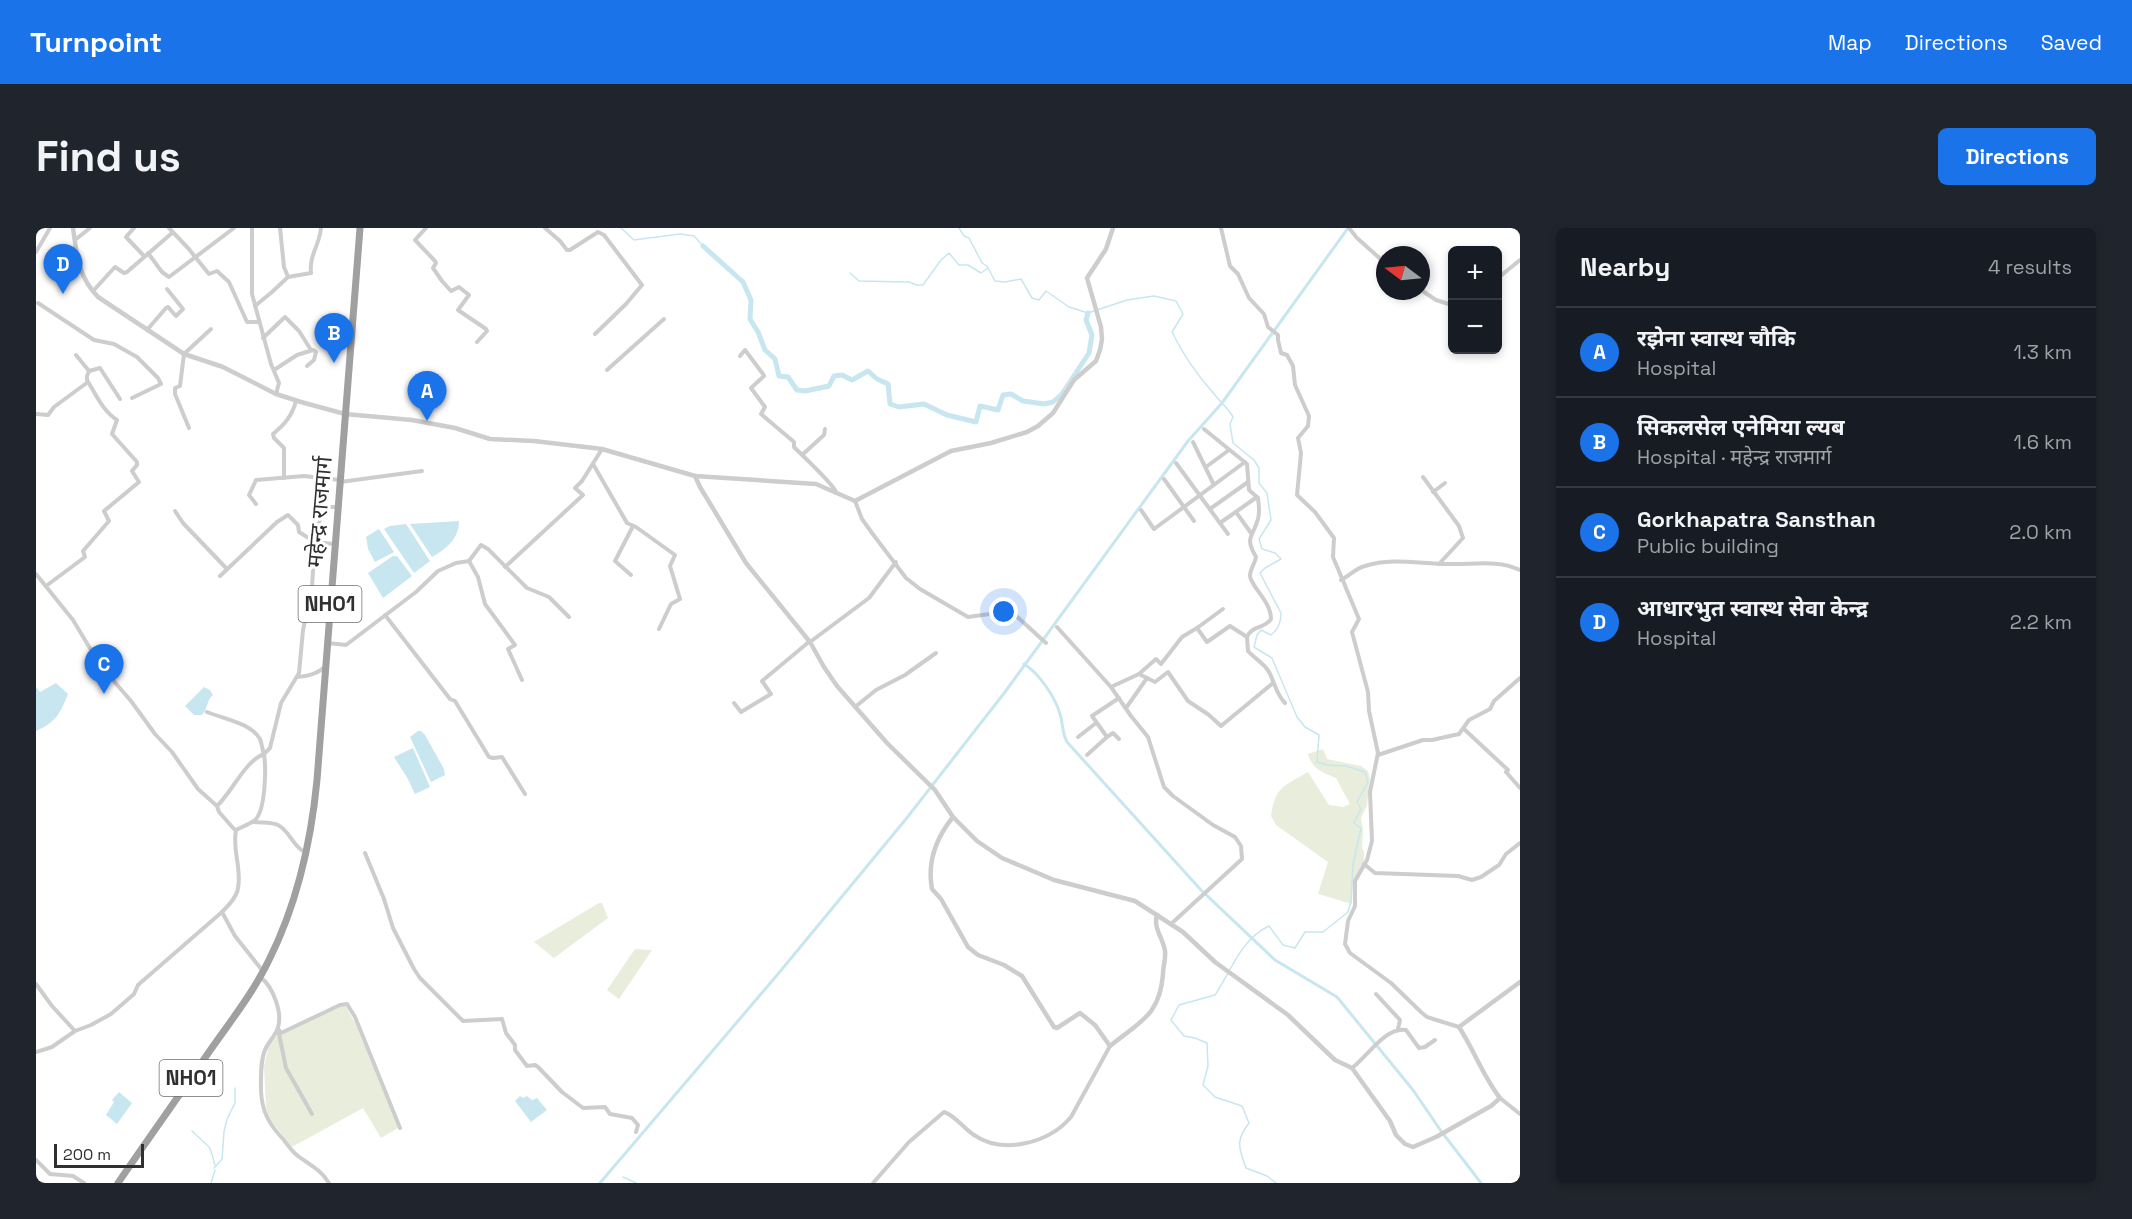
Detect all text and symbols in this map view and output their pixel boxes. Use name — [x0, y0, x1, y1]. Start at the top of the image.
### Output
text: Turnpoint — [30, 24, 162, 60]
text: Map — [1828, 29, 1872, 56]
text: Directions — [1905, 29, 2008, 56]
text: Saved — [2041, 29, 2102, 56]
button: Directions — [1938, 128, 2096, 185]
text: Find us — [36, 130, 181, 183]
pin: D — [44, 244, 82, 294]
north arrow — [1376, 246, 1430, 300]
map controls — [1448, 246, 1502, 354]
button: + — [1448, 246, 1502, 300]
text: Nearby — [1580, 250, 1670, 284]
text: 4 results — [1988, 254, 2072, 280]
button: − — [1448, 300, 1502, 354]
pin: B — [314, 314, 354, 363]
text: रझेना स्वास्थ चौकि — [1637, 324, 1795, 352]
text: A — [1593, 339, 1606, 365]
text: 1.3 km — [2013, 339, 2072, 365]
text: Hospital — [1637, 355, 1716, 381]
pin: A — [408, 372, 446, 421]
text: सिकलसेल एनेमिया ल्यब — [1637, 413, 1845, 441]
text: B — [1593, 429, 1606, 455]
text: 1.6 km — [2013, 429, 2072, 455]
text: Hospital · महेन्द्र राजमार्ग — [1637, 444, 1831, 470]
street label: महेन्द्र राजमार्ग — [300, 454, 338, 569]
text: Gorkhapatra Sansthan — [1637, 505, 1876, 533]
text: C — [1593, 519, 1606, 545]
text: 2.0 km — [2009, 519, 2072, 545]
text: Public building — [1637, 533, 1779, 559]
road number: NH01 — [298, 586, 362, 622]
text: आधारभुत स्वास्थ सेवा केन्द्र — [1637, 594, 1868, 622]
your location — [989, 597, 1018, 626]
text: D — [1593, 609, 1606, 635]
text: 2.2 km — [2010, 609, 2072, 635]
text: Hospital — [1637, 625, 1716, 651]
pin: C — [84, 644, 124, 694]
road number: NH01 — [160, 1060, 222, 1096]
scale bar — [54, 1141, 144, 1168]
text: 200 m — [63, 1144, 111, 1165]

